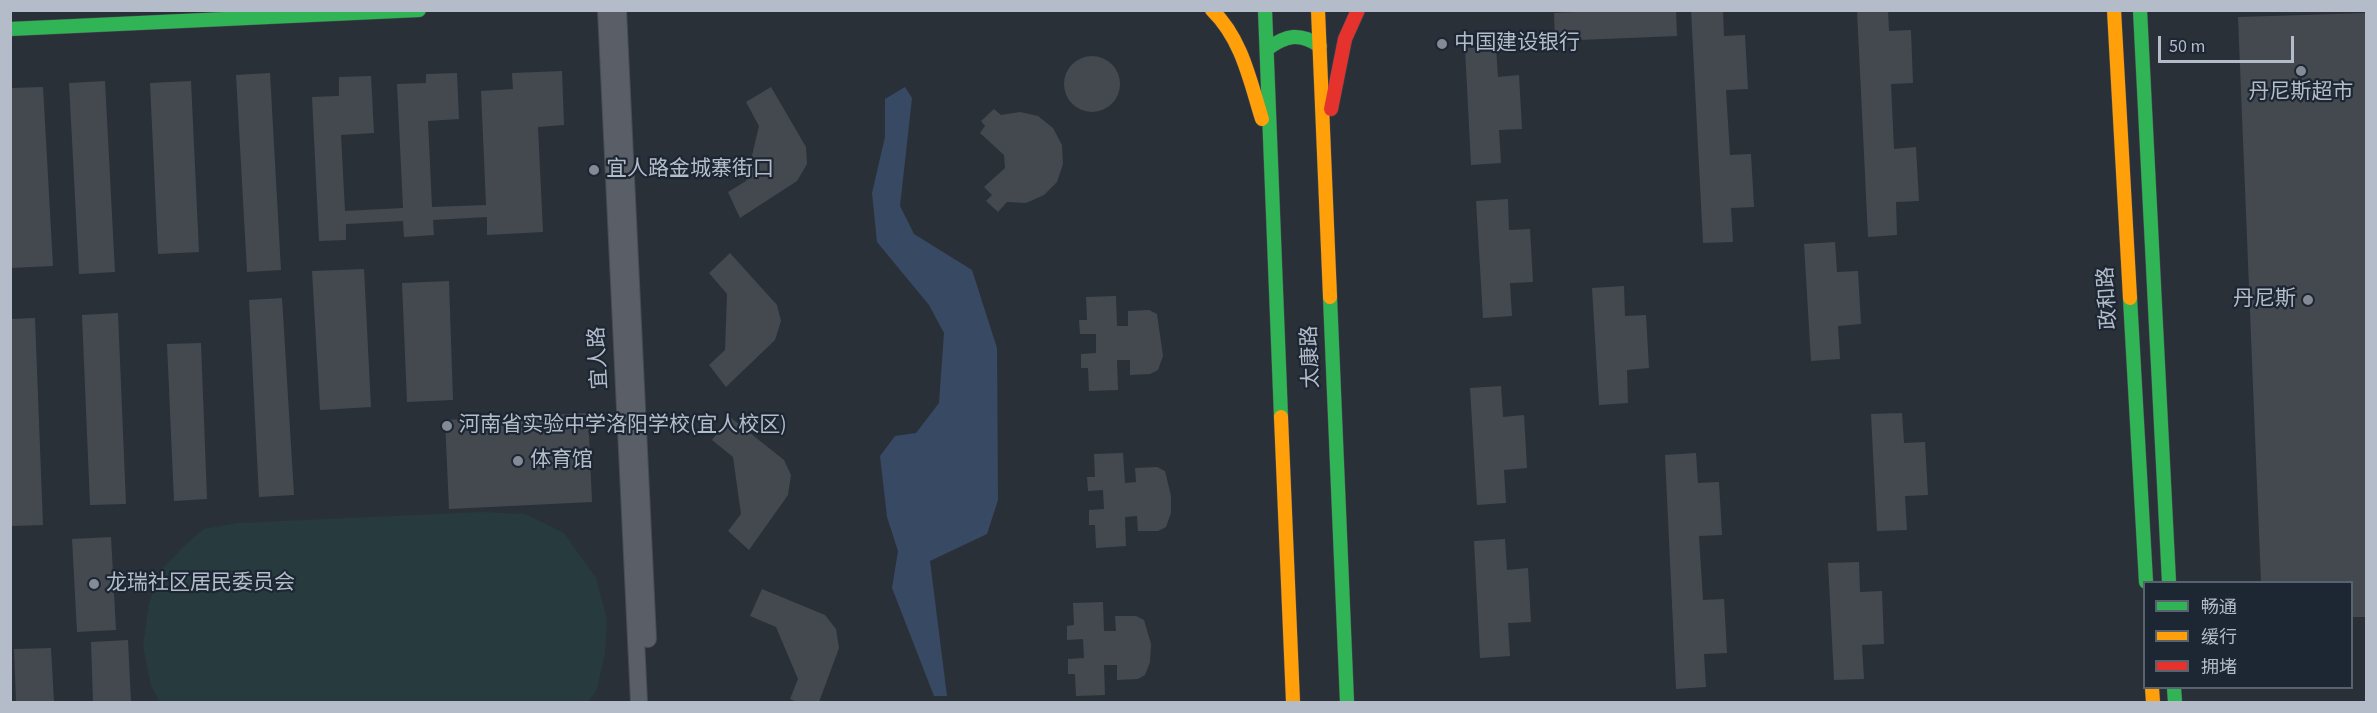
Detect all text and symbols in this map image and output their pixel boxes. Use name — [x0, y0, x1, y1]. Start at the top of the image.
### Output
scale bar — [2161, 24, 2298, 62]
place label: 中国建设银行 — [1454, 31, 1580, 57]
text: 50 m — [2169, 34, 2205, 59]
marker: 中国建设银行 — [1435, 37, 1449, 51]
marker: 丹尼斯超市 — [2294, 64, 2308, 78]
place label: 丹尼斯超市 — [2249, 80, 2353, 106]
place label: 宜人路金城寨街口 — [606, 157, 774, 183]
marker: 宜人路金城寨街口 — [587, 163, 601, 177]
street label: 政和路 — [2095, 266, 2123, 330]
place label: 丹尼斯 — [2233, 287, 2296, 313]
marker: 丹尼斯 — [2301, 293, 2315, 307]
street label: 太康路 — [1298, 325, 1326, 389]
street label: 宜人路 — [586, 326, 614, 390]
place label: 河南省实验中学洛阳学校(宜人校区) — [459, 413, 787, 439]
marker: 河南省实验中学洛阳学校(宜人校区) — [440, 419, 454, 433]
place label: 体育馆 — [530, 448, 593, 474]
marker: 体育馆 — [511, 454, 525, 468]
place label: 龙瑞社区居民委员会 — [106, 571, 295, 597]
marker: 龙瑞社区居民委员会 — [87, 577, 101, 591]
legend — [2143, 581, 2353, 689]
text: 畅通 — [2201, 595, 2237, 620]
text: 缓行 — [2201, 625, 2237, 650]
text: 拥堵 — [2201, 655, 2237, 680]

